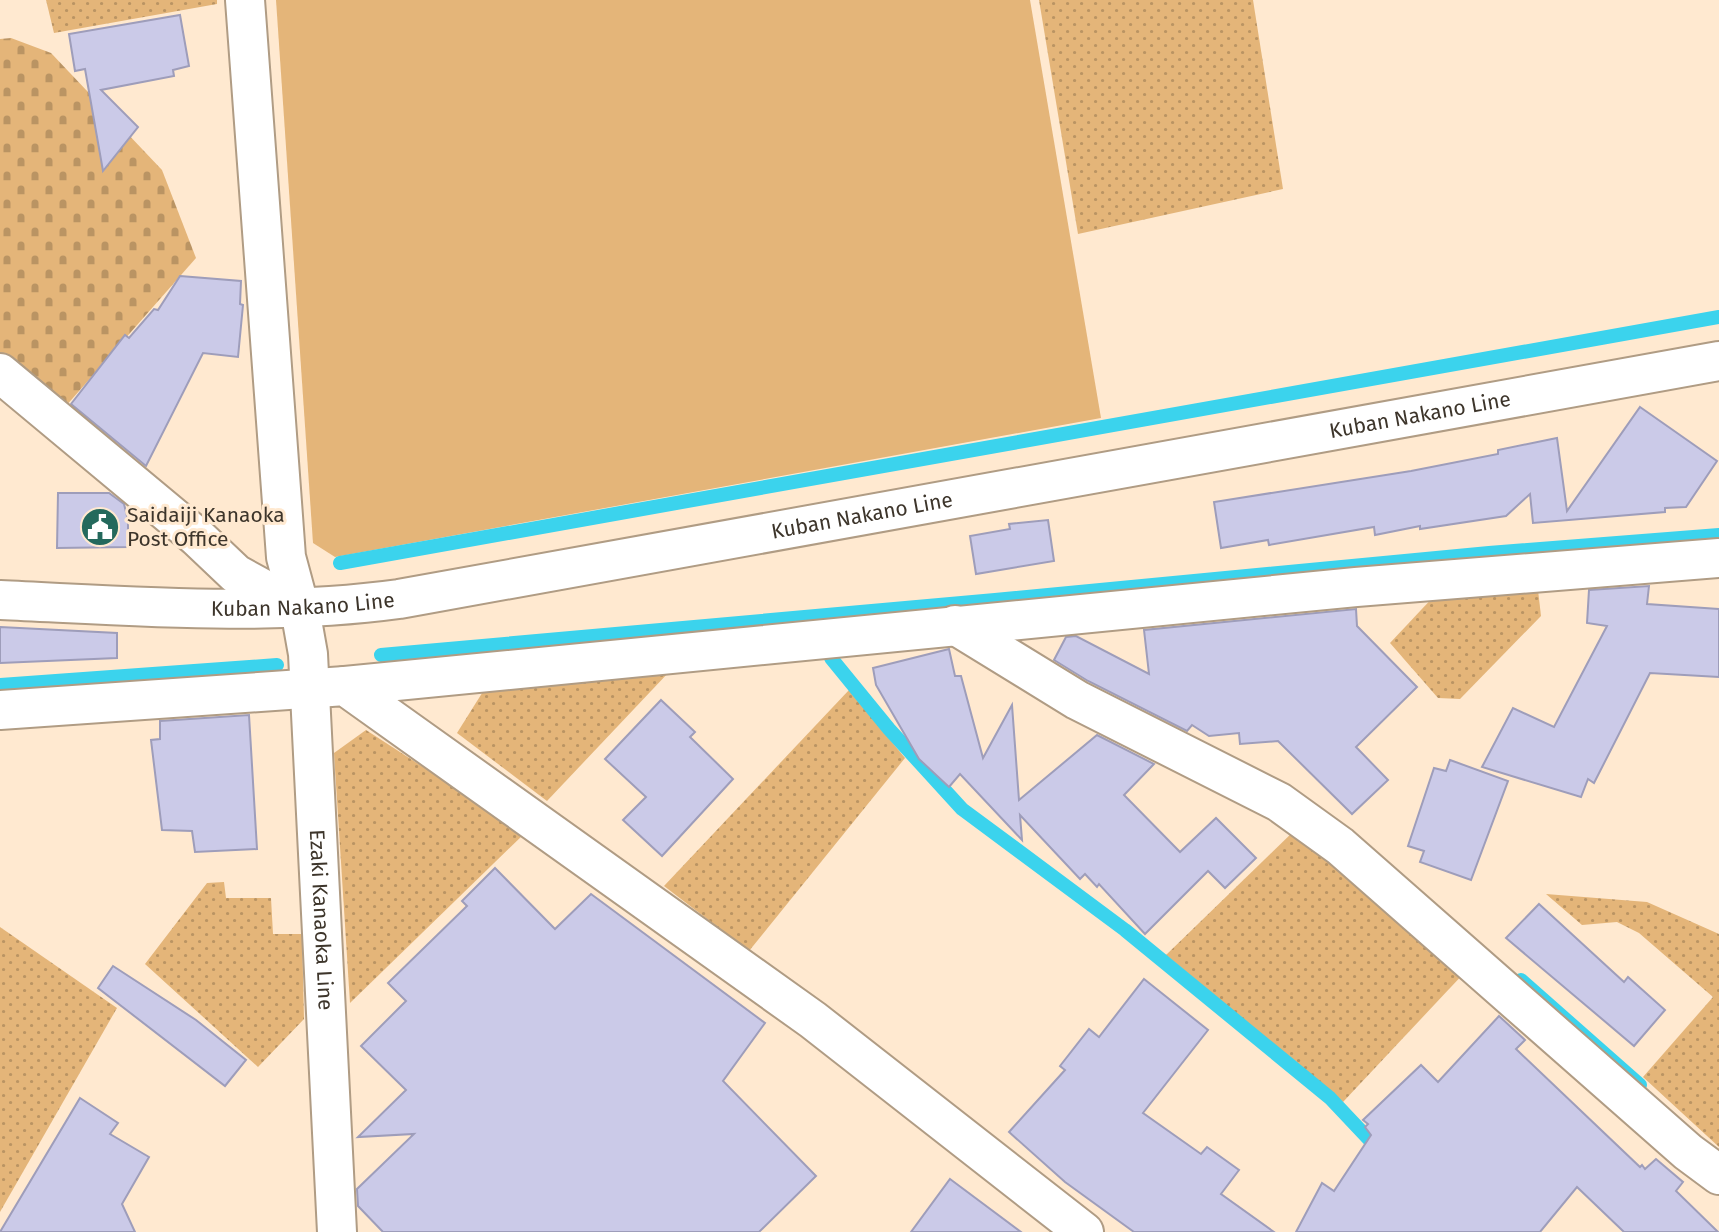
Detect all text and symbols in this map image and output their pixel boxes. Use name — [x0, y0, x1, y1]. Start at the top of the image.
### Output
street label: Kuban Nakano Line — [1327, 386, 1513, 444]
street label: Kuban Nakano Line — [769, 486, 955, 545]
place label: Saidaiji Kanaoka Post Office — [127, 502, 285, 552]
public building icon: Saidaiji Kanaoka Post Office — [79, 506, 121, 548]
street label: Kuban Nakano Line — [211, 587, 396, 622]
street label: Ezaki Kanaoka Line — [304, 829, 339, 1011]

